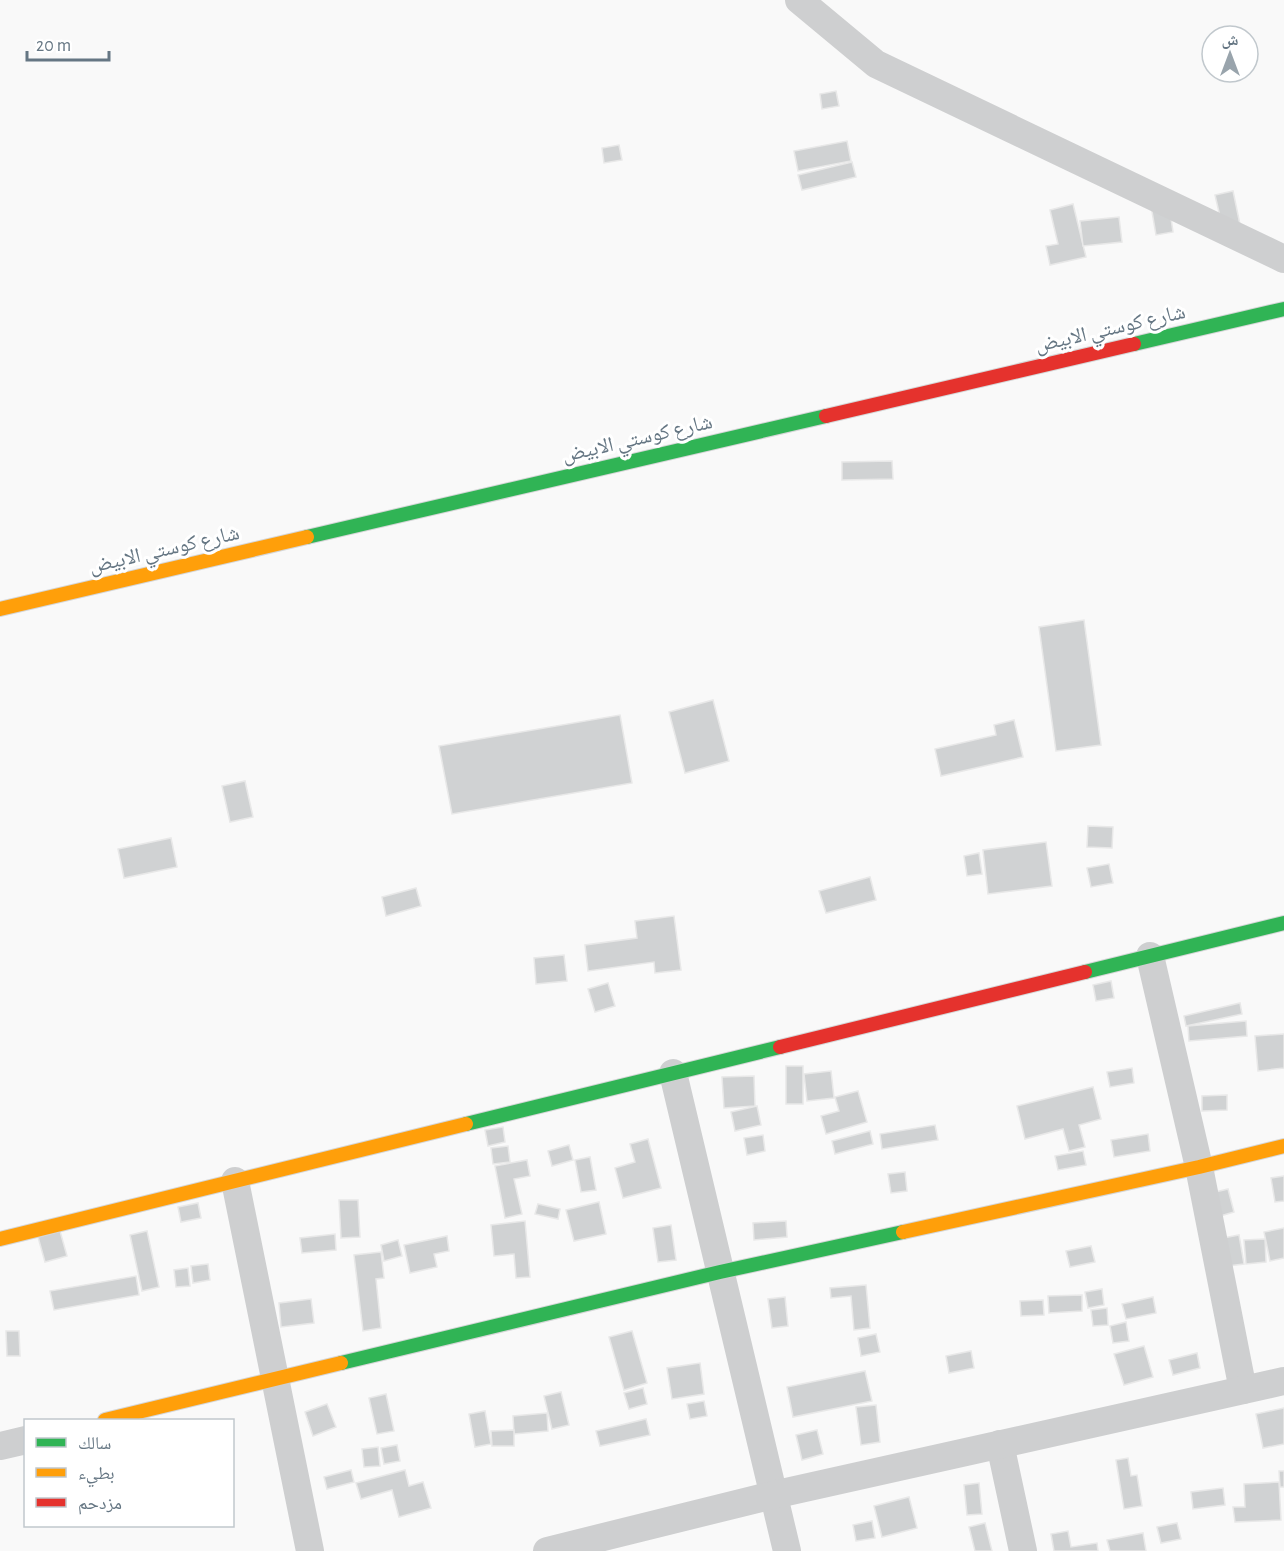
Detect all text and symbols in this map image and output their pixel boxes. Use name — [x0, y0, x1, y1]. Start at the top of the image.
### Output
scale bar — [27, 24, 110, 62]
north arrow — [1200, 24, 1260, 84]
text: ش — [1222, 32, 1239, 49]
text: 20 m — [36, 37, 71, 55]
street label: شارع كوستي الابيض — [1033, 301, 1188, 361]
street label: شارع كوستي الابيض — [560, 411, 715, 471]
street label: شارع كوستي الابيض — [87, 522, 242, 582]
legend — [24, 1419, 234, 1527]
text: سالك — [78, 1435, 111, 1453]
text: بطيء — [78, 1465, 115, 1488]
text: مزدحم — [78, 1495, 122, 1515]

